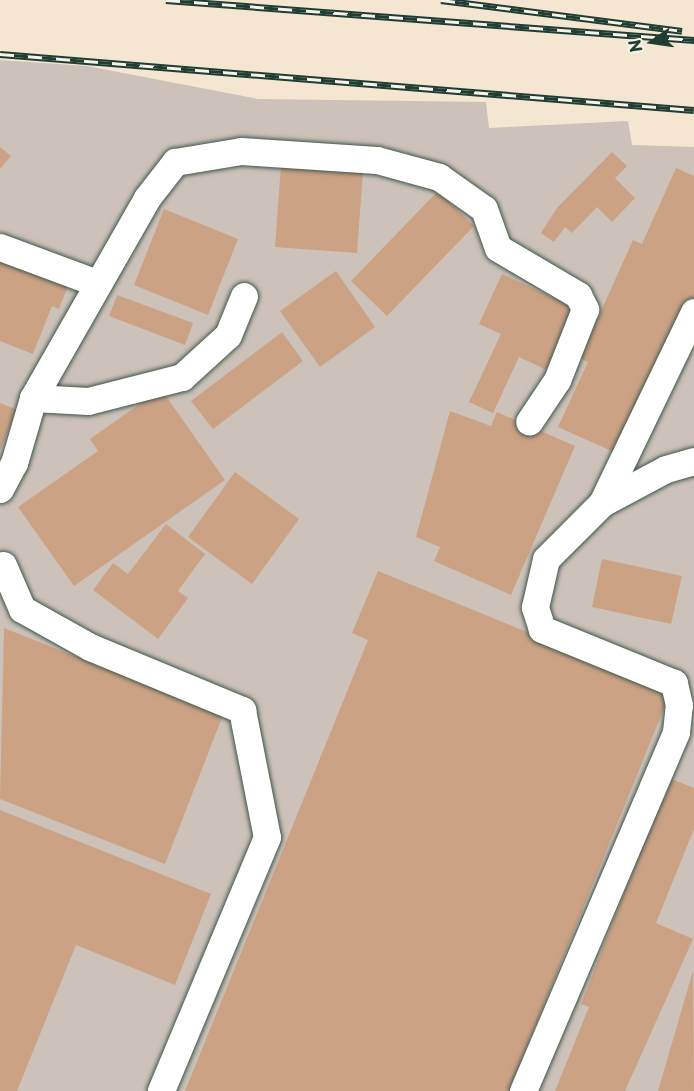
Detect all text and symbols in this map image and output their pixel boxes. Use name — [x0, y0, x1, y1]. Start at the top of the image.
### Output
north arrow — [622, 12, 682, 72]
text: N — [621, 37, 648, 55]

